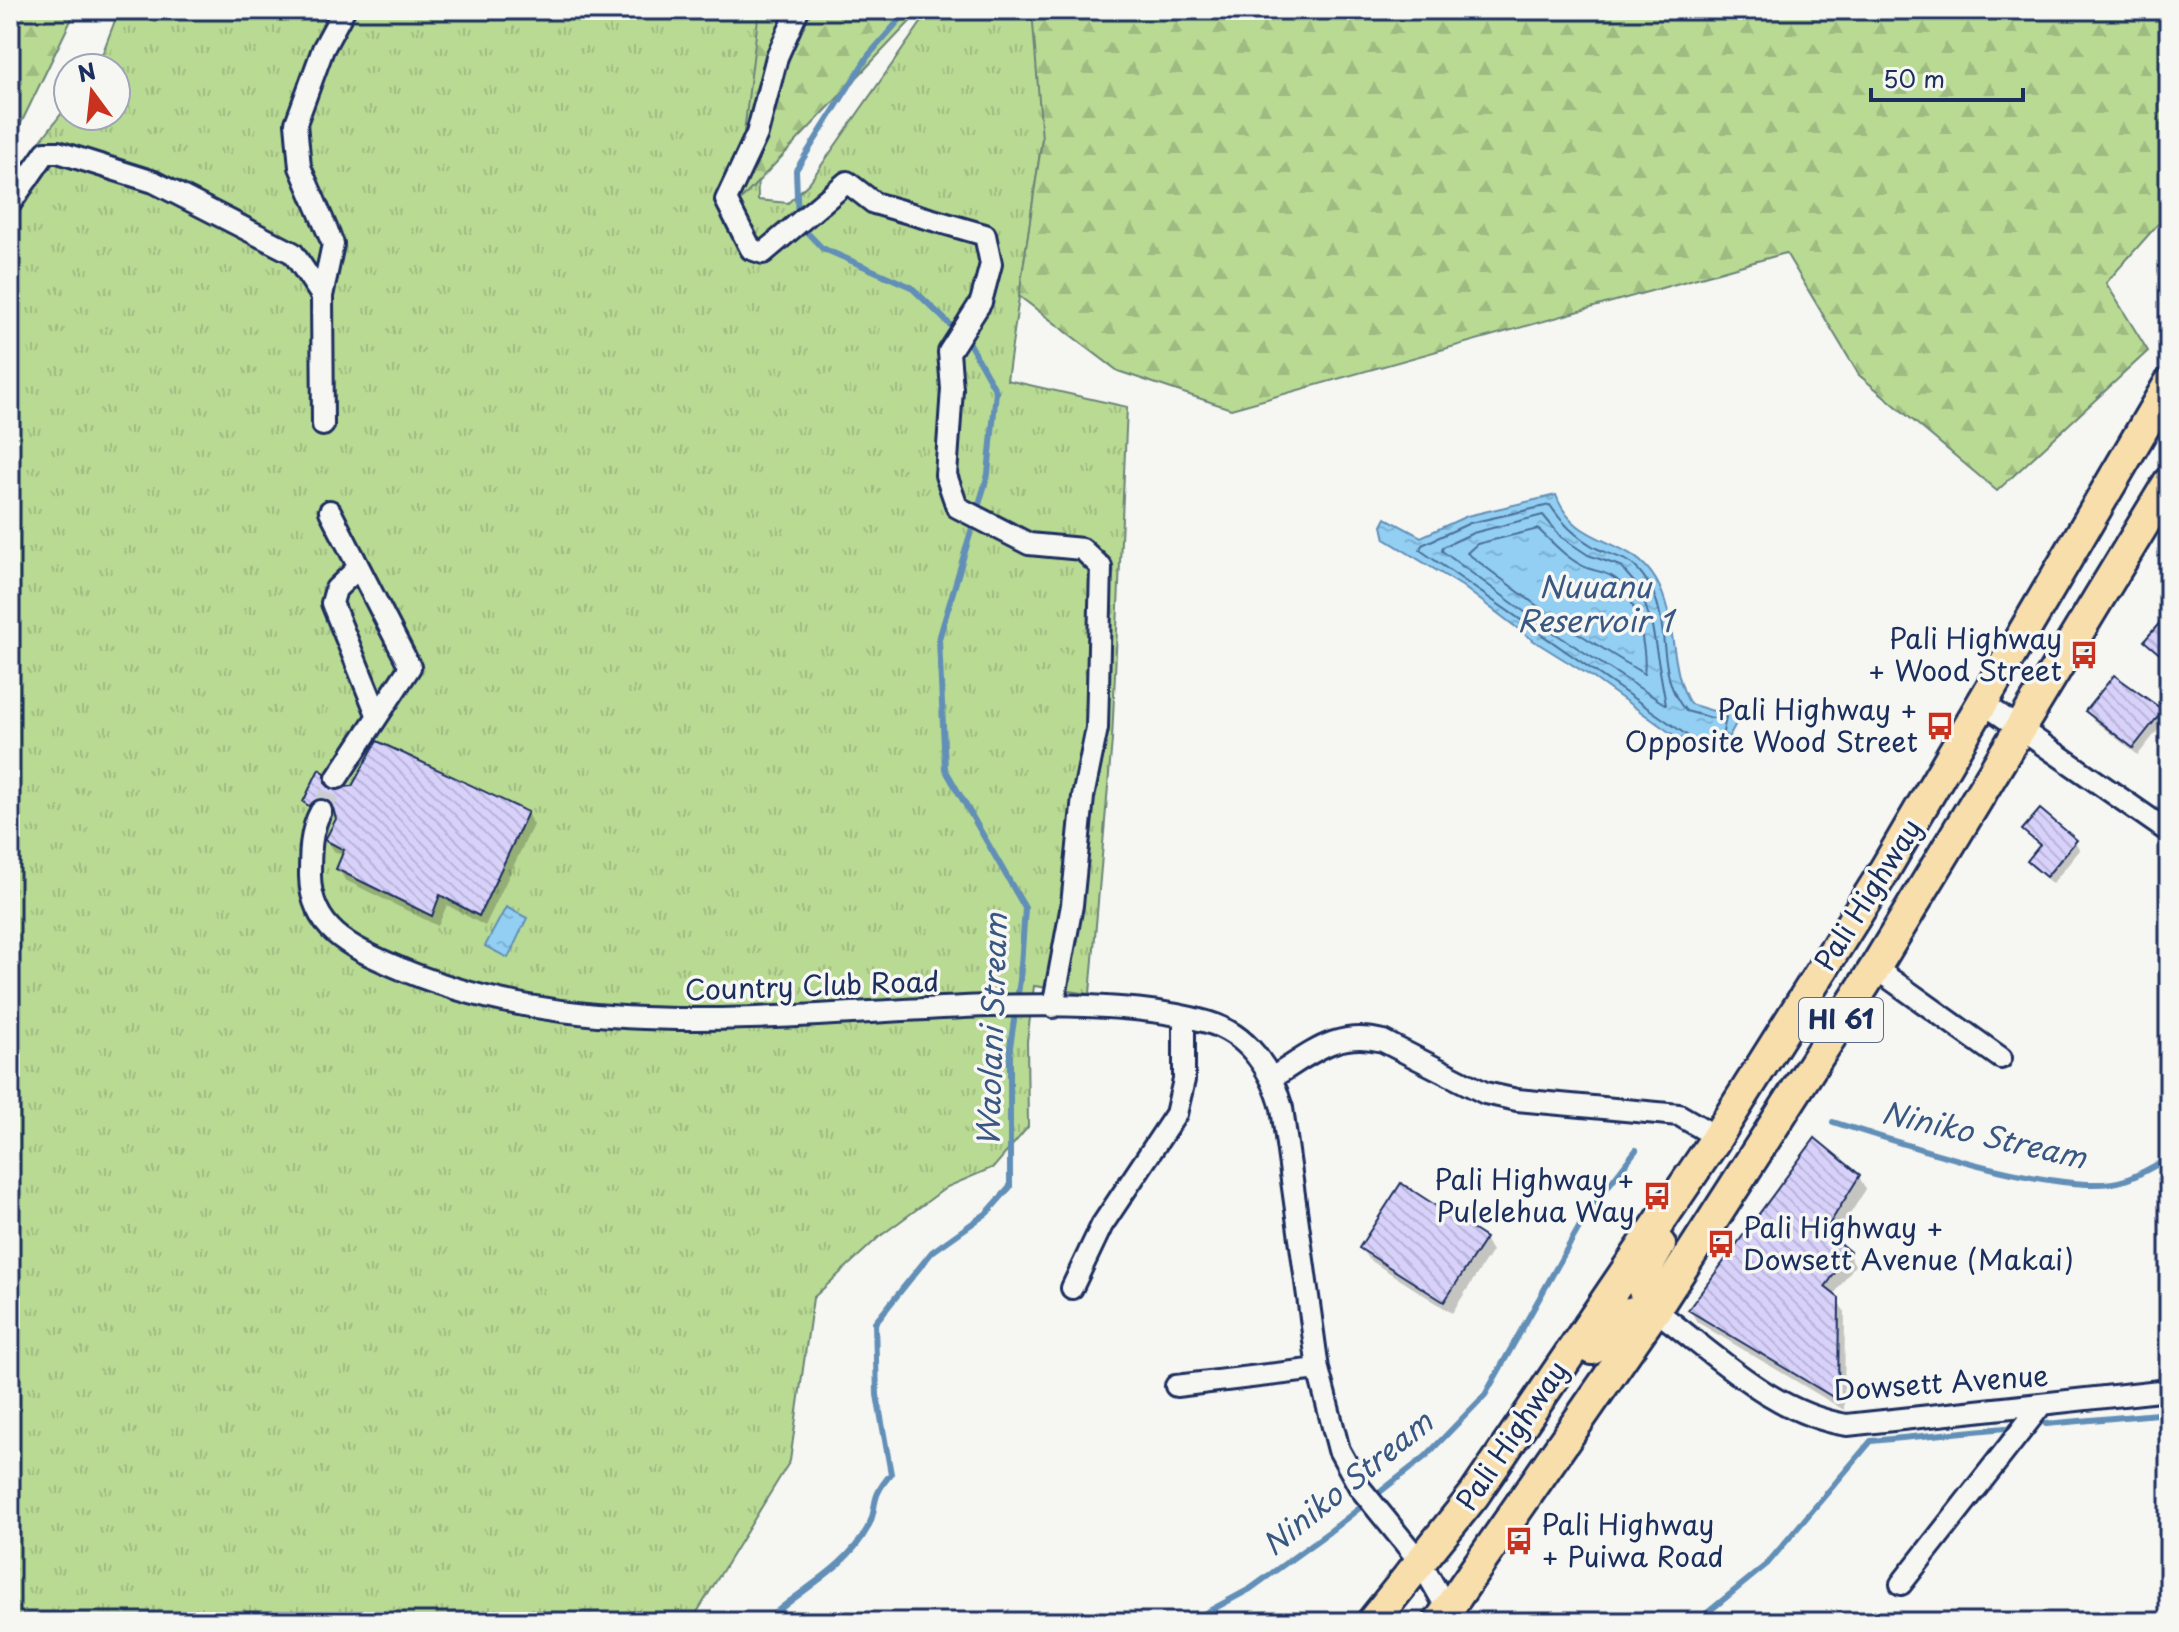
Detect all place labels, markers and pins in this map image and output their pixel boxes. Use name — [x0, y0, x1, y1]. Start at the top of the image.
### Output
place label: Pali Highway + Wood Street — [1868, 616, 2062, 691]
bus stop icon: Pali Highway + Wood Street — [2069, 640, 2099, 670]
place label: Pali Highway + Opposite Wood Street — [1625, 687, 1918, 762]
bus stop icon: Pali Highway + Opposite Wood Street — [1925, 711, 1955, 741]
place label: Pali Highway + Pulelehua Way — [1434, 1157, 1635, 1232]
bus stop icon: Pali Highway + Pulelehua Way — [1642, 1181, 1672, 1211]
place label: Pali Highway + Dowsett Avenue (Makai) — [1743, 1205, 2074, 1280]
bus stop icon: Pali Highway + Dowsett Avenue (Makai) — [1706, 1229, 1736, 1259]
place label: Pali Highway + Puiwa Road — [1541, 1502, 1724, 1577]
bus stop icon: Pali Highway + Puiwa Road — [1504, 1526, 1534, 1556]

